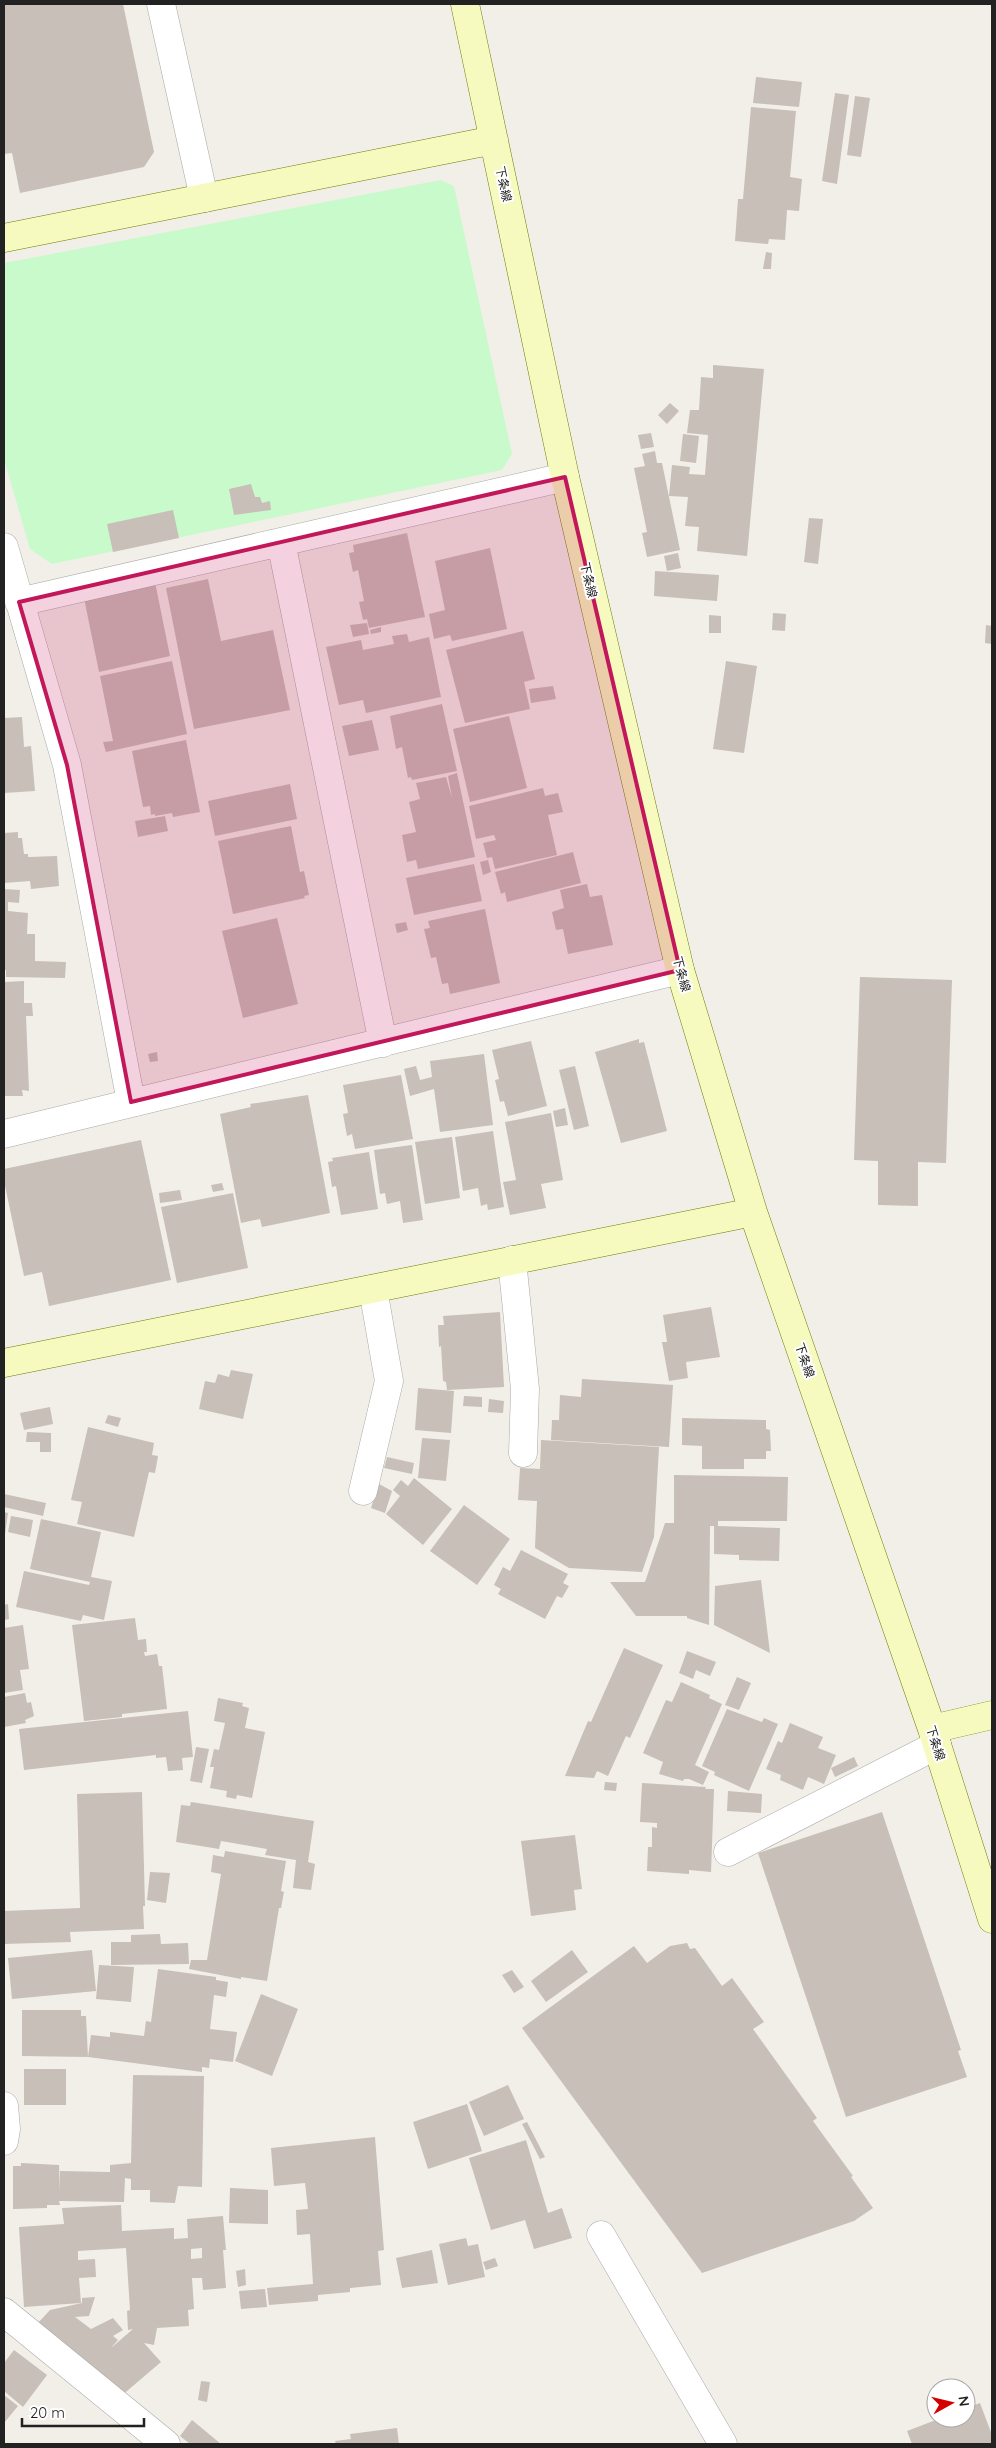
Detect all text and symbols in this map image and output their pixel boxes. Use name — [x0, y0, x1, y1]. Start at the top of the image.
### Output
street label: 下条線 — [493, 165, 515, 203]
street label: 下条線 — [578, 561, 600, 599]
street label: 下条線 — [670, 955, 694, 993]
street label: 下条線 — [792, 1341, 818, 1379]
street label: 下条線 — [923, 1724, 949, 1762]
north arrow — [926, 2378, 976, 2428]
text: N — [954, 2395, 974, 2408]
scale bar — [22, 2396, 145, 2428]
text: 20 m — [30, 2403, 65, 2422]

